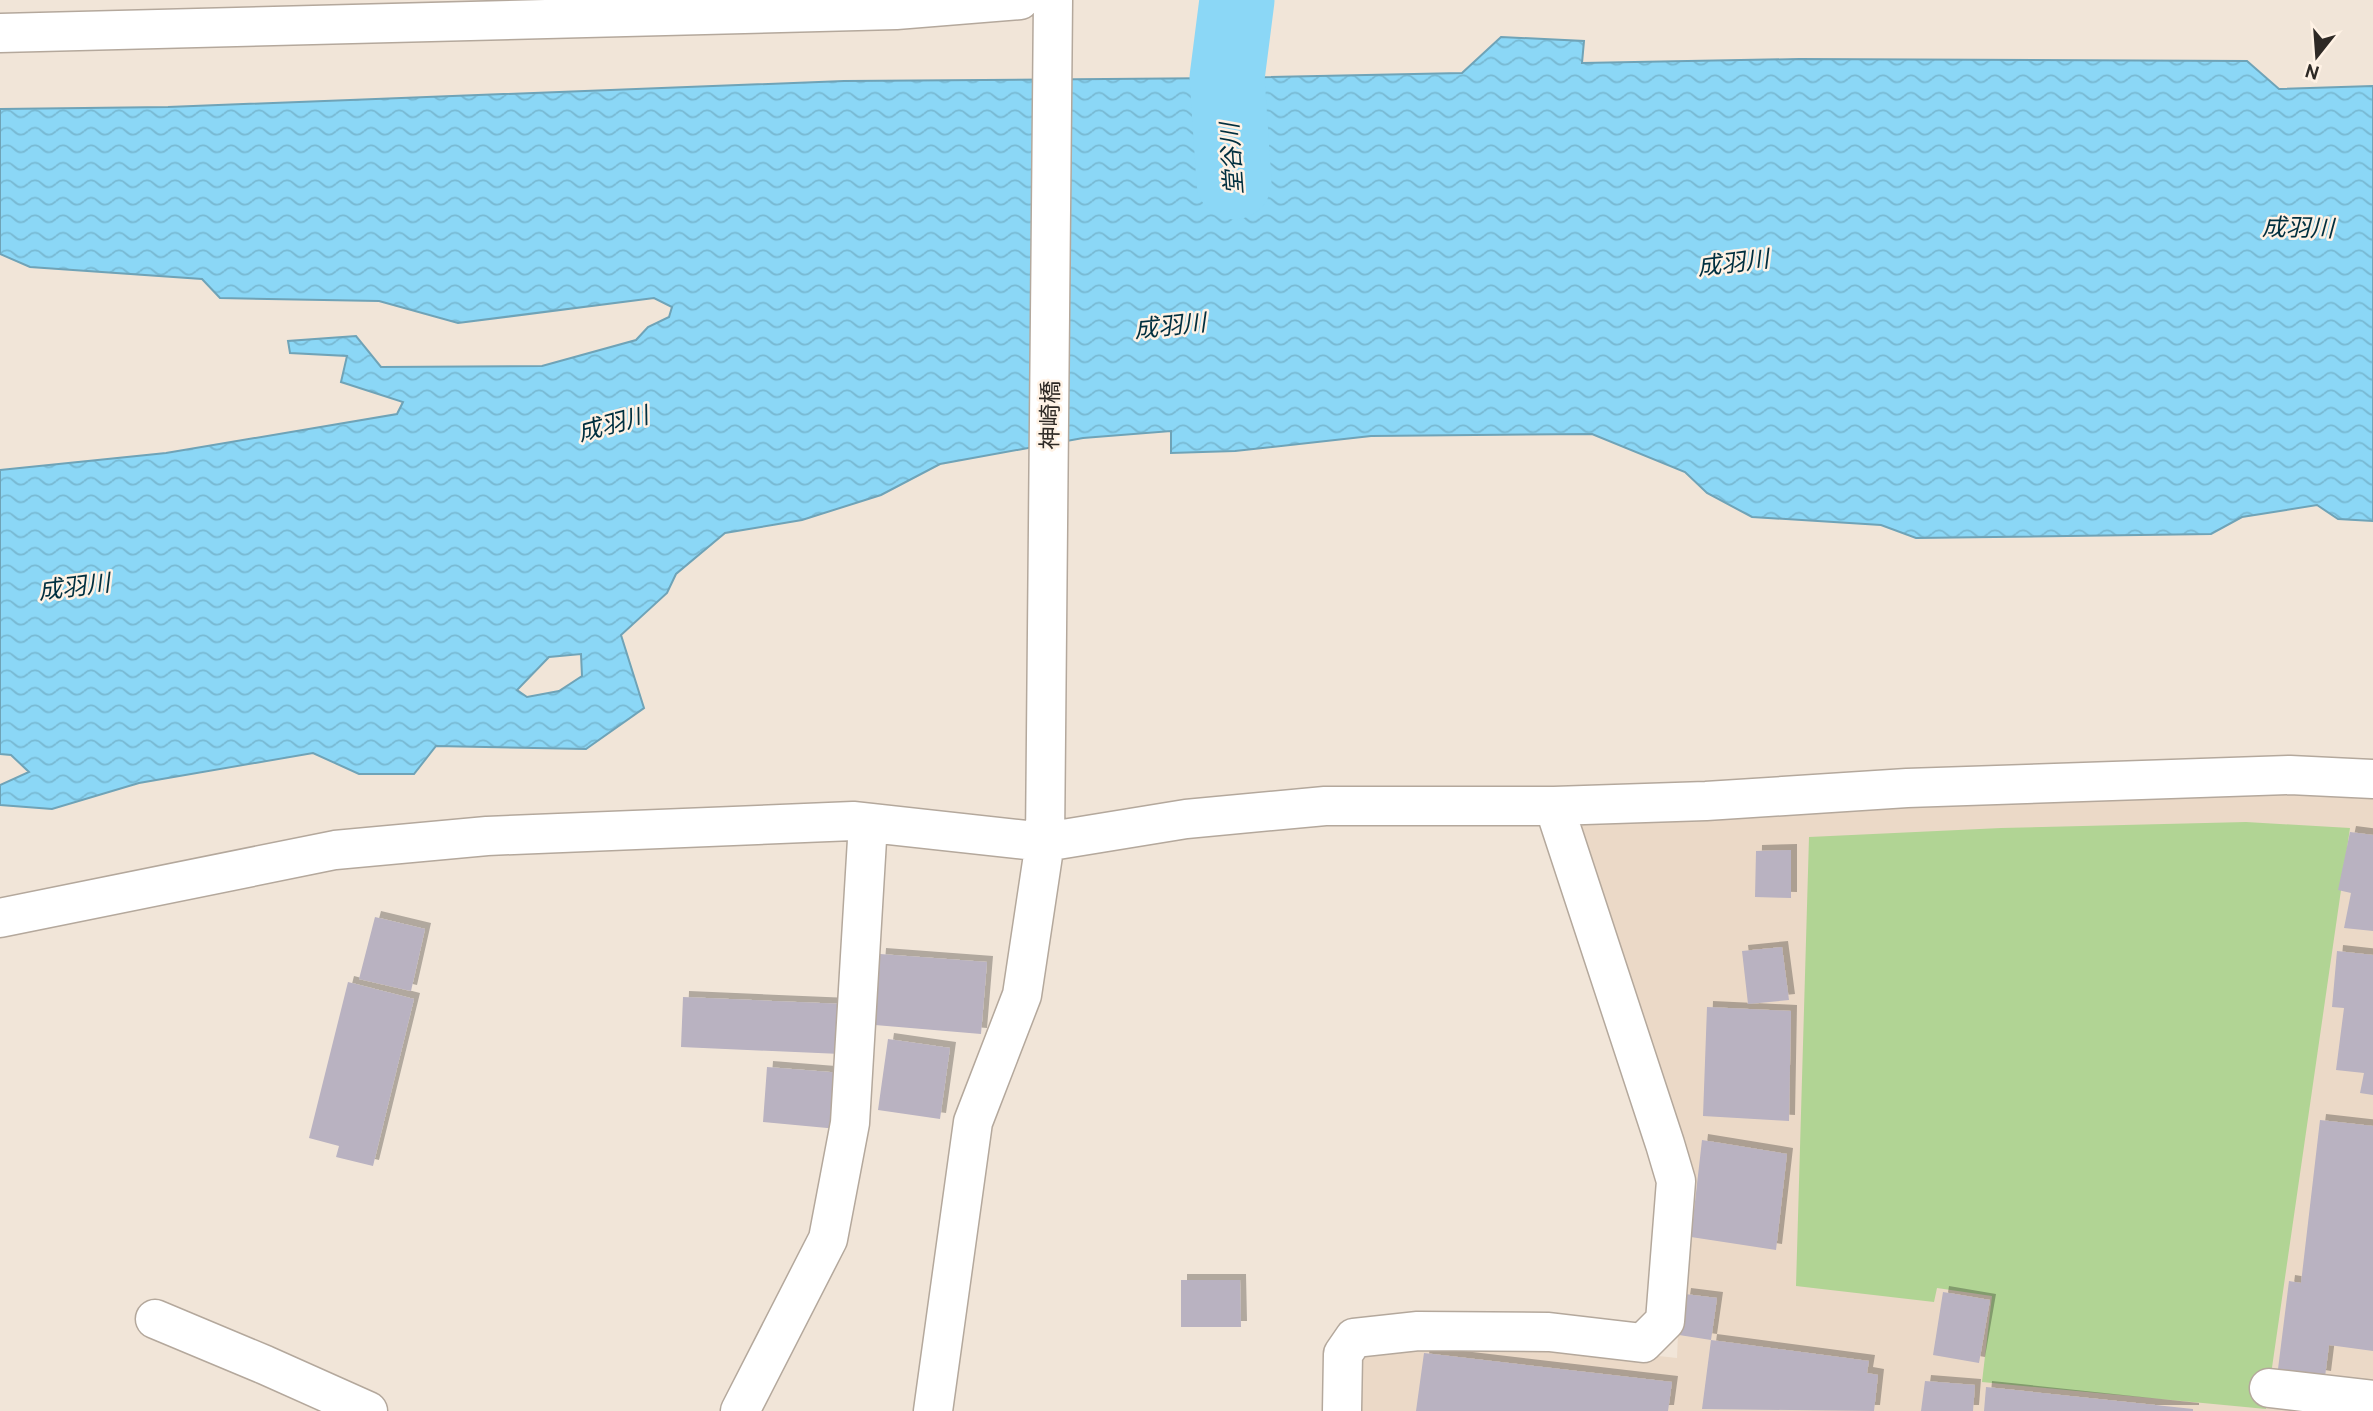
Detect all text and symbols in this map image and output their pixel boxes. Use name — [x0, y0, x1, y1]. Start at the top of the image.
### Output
north arrow — [2282, 21, 2352, 91]
text: N — [2302, 59, 2322, 85]
water label: 堂谷川 — [1214, 119, 1248, 196]
water label: 成羽川 — [2262, 212, 2337, 243]
water label: 成羽川 — [1695, 243, 1773, 281]
water label: 成羽川 — [1133, 307, 1210, 344]
street label: 神崎橋 — [1035, 380, 1065, 450]
water label: 成羽川 — [574, 399, 654, 447]
water label: 成羽川 — [36, 567, 114, 605]

